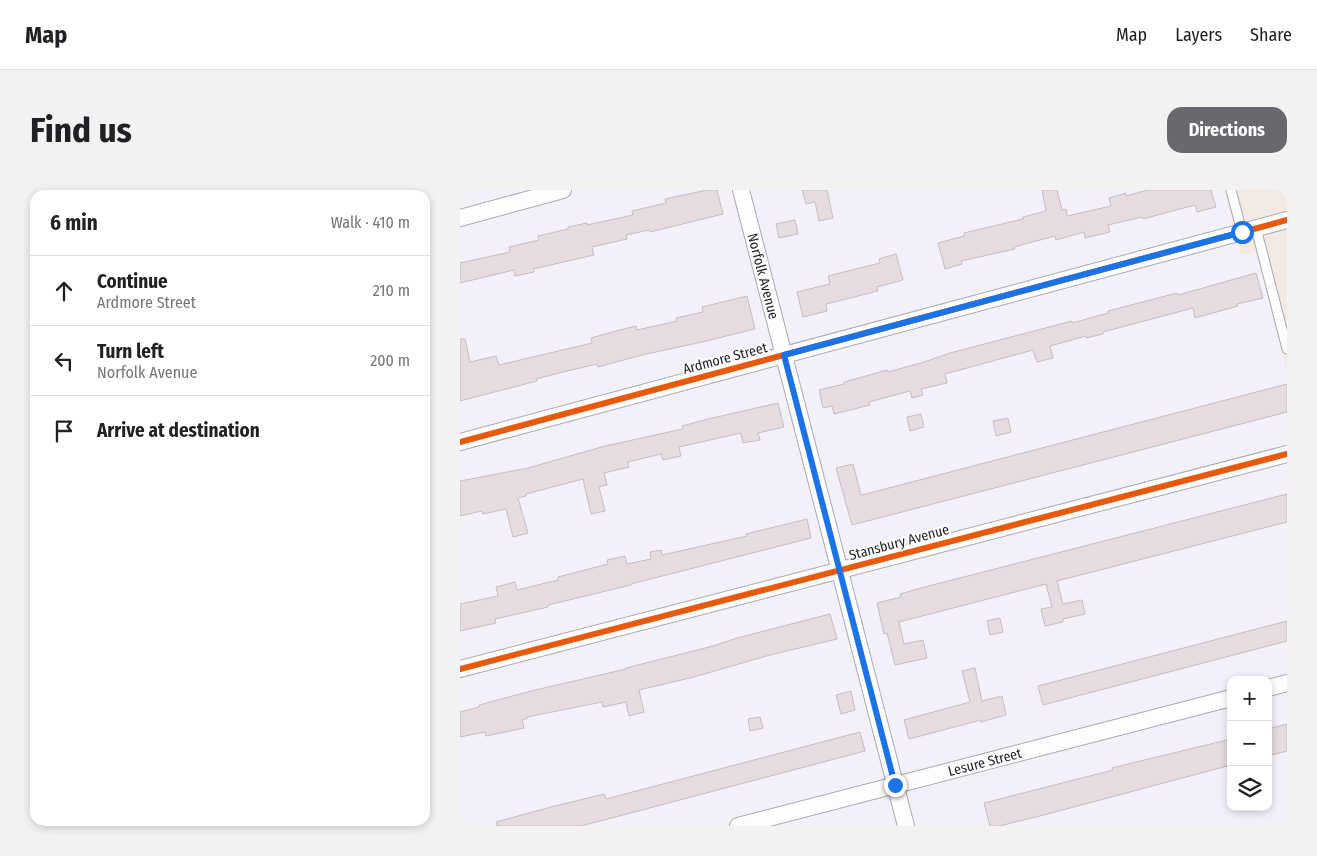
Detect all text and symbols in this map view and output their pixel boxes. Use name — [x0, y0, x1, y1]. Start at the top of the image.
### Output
text: Map — [25, 21, 67, 49]
text: Map — [1116, 24, 1147, 46]
text: Layers — [1175, 24, 1222, 46]
text: Share — [1250, 24, 1292, 46]
button: Directions — [1167, 107, 1287, 153]
text: Find us — [30, 109, 132, 151]
text: 6 min — [50, 210, 98, 236]
text: Walk · 410 m — [331, 213, 410, 232]
route start — [1231, 221, 1254, 244]
street label: Norfolk Avenue — [744, 232, 782, 321]
text: Continue — [97, 270, 168, 293]
icon: ahead — [50, 277, 78, 305]
text: 210 m — [373, 281, 410, 300]
text: Ardmore Street — [97, 293, 196, 312]
street label: Ardmore Street — [681, 339, 770, 378]
text: Turn left — [97, 340, 164, 363]
icon: left — [50, 347, 78, 375]
text: 200 m — [370, 351, 410, 370]
text: Norfolk Avenue — [97, 363, 197, 382]
icon: arrive — [50, 417, 78, 445]
text: Arrive at destination — [97, 419, 260, 442]
street label: Stansbury Avenue — [847, 521, 951, 564]
map controls — [1227, 676, 1272, 811]
button: + — [1227, 676, 1272, 721]
button: − — [1227, 721, 1272, 766]
street label: Lesure Street — [946, 745, 1024, 780]
button: layers — [1227, 766, 1272, 811]
route end — [884, 774, 907, 797]

